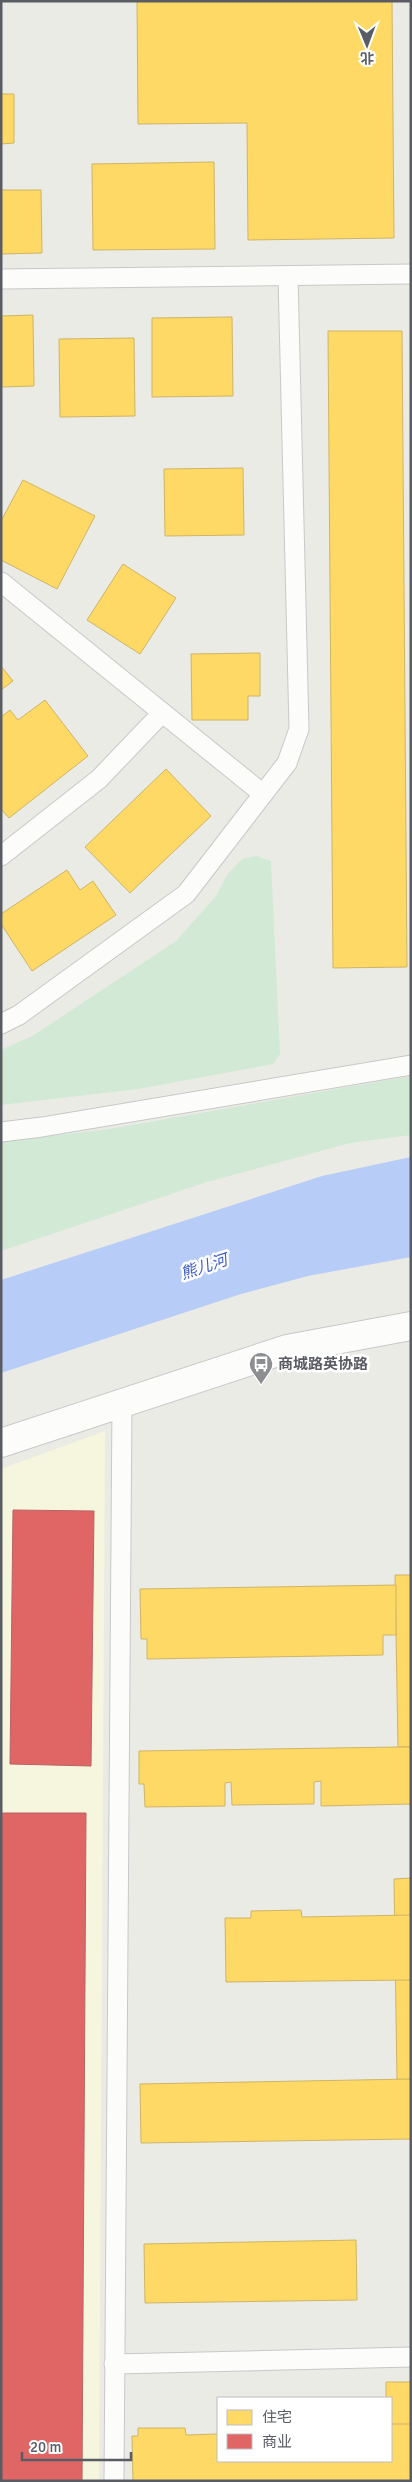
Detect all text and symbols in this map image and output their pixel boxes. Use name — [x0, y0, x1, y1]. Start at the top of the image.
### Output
north arrow — [342, 20, 392, 70]
text: 北 — [360, 49, 374, 66]
water label: 熊儿河 — [178, 1249, 233, 1284]
bus stop icon: 商城路英协路 — [248, 1351, 274, 1385]
place label: 商城路英协路 — [278, 1355, 368, 1373]
legend — [217, 2397, 392, 2462]
text: 住宅 — [262, 2408, 292, 2426]
scale bar — [22, 2430, 131, 2462]
text: 商业 — [262, 2433, 292, 2451]
text: 20 m — [30, 2438, 61, 2456]

